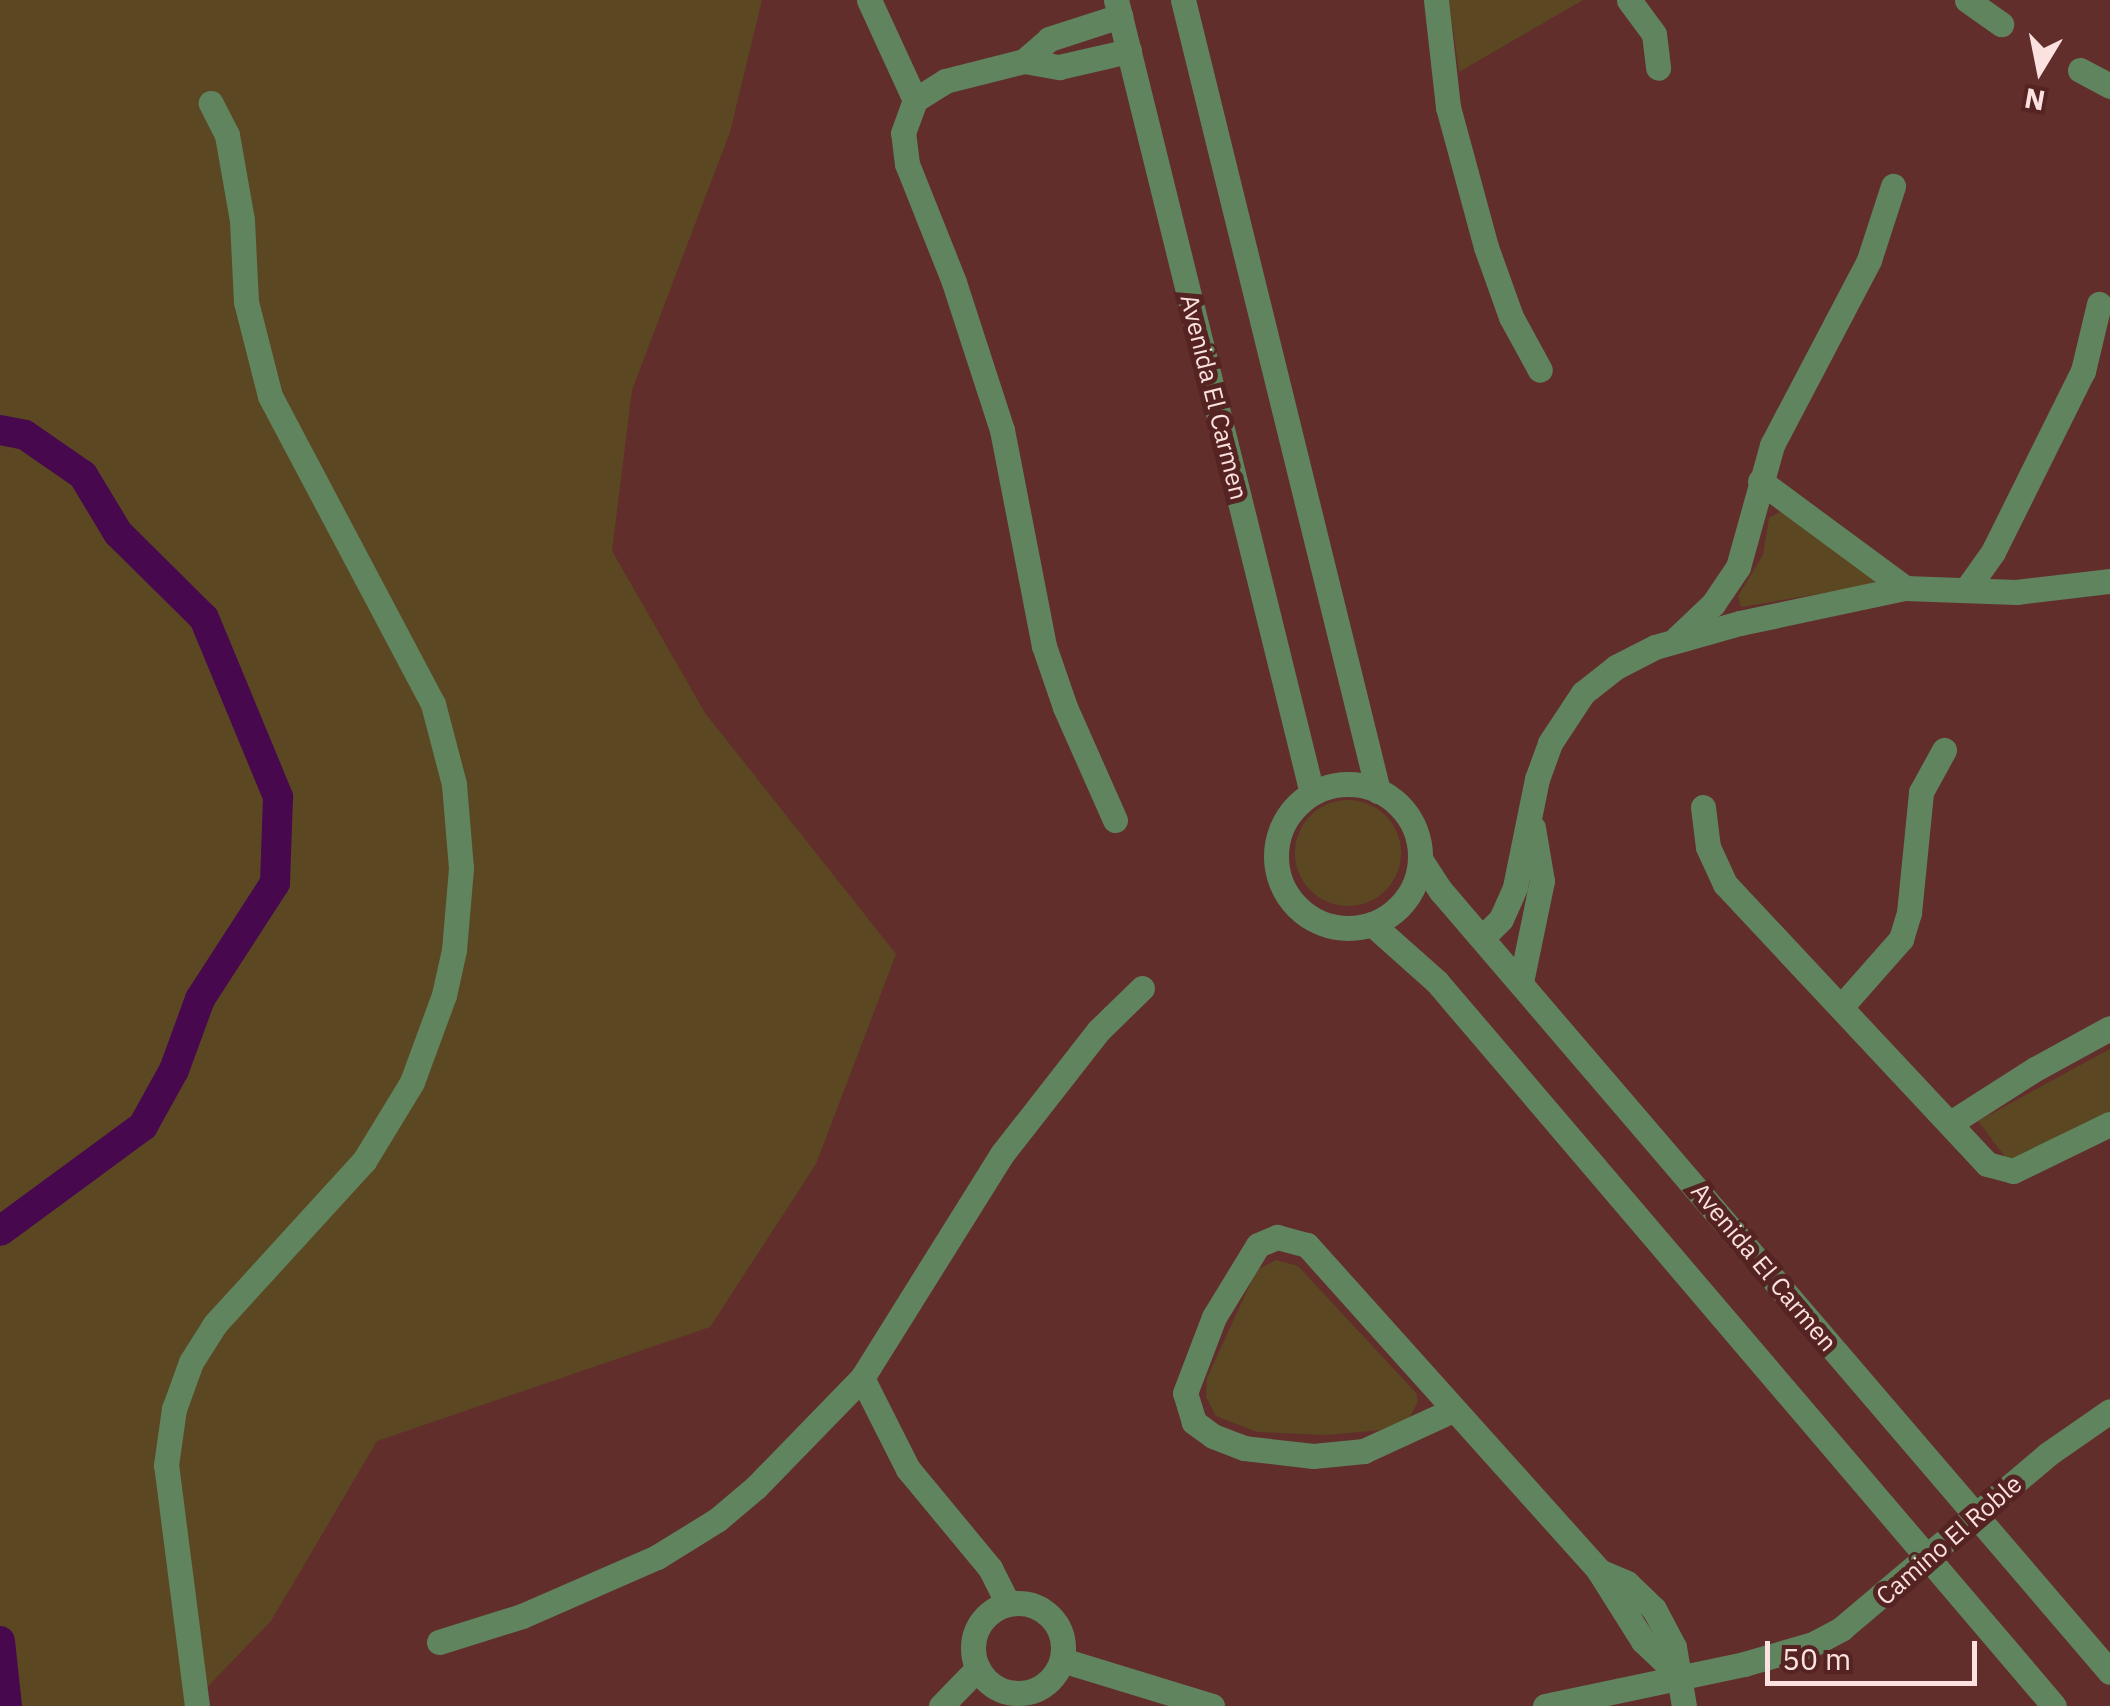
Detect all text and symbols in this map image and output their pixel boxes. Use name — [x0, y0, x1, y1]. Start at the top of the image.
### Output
north arrow — [1990, 20, 2090, 120]
text: N — [2022, 80, 2048, 120]
street label: Avenida El Carmen — [1174, 291, 1254, 503]
street label: Avenida El Carmen — [1685, 1177, 1843, 1357]
street label: Camino El Roble — [1870, 1469, 2028, 1611]
scale bar — [1770, 1621, 1982, 1683]
text: 50 m — [1782, 1639, 1851, 1678]

